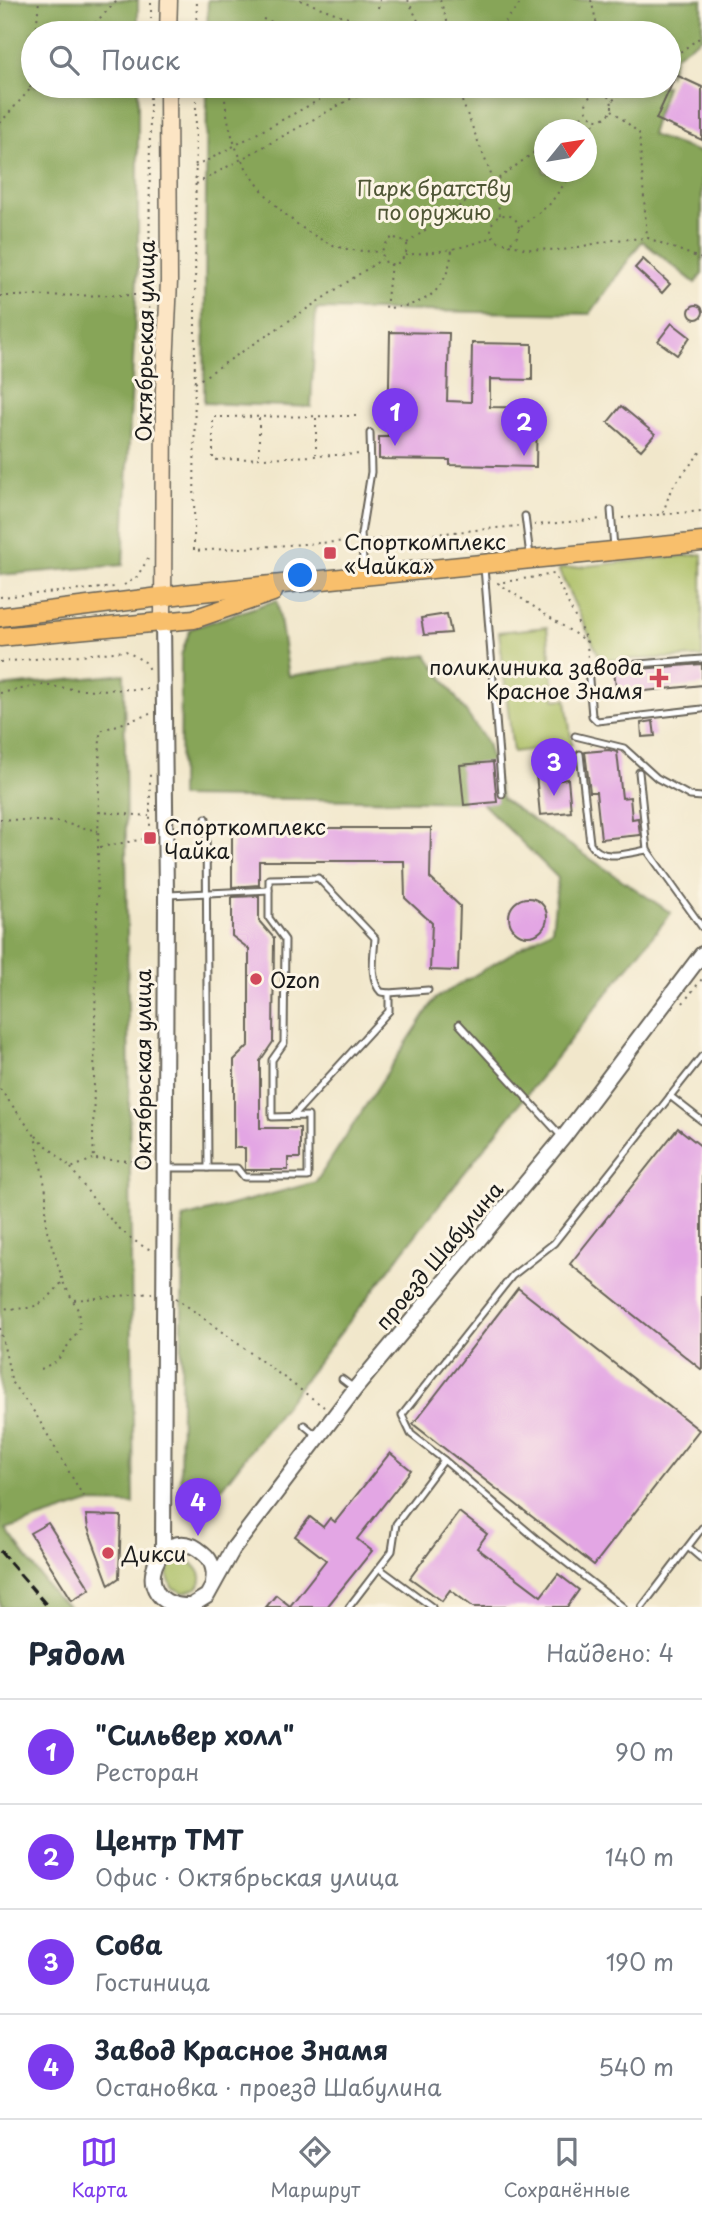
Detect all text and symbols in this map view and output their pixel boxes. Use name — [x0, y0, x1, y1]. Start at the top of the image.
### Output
search box — [21, 21, 681, 98]
text: Поиск — [101, 40, 180, 79]
icon: search — [45, 41, 83, 79]
north arrow — [534, 119, 597, 182]
park label: Парк братству по оружию — [357, 171, 511, 227]
street label: Октябрьская улица — [126, 239, 162, 442]
pin: 1 — [372, 388, 418, 446]
pin: 2 — [501, 398, 547, 456]
place label: Спорткомплекс «Чайка» — [344, 525, 506, 581]
marker: Спорткомплекс «Чайка» — [322, 545, 338, 561]
your location — [283, 558, 317, 592]
place label: поликлиника завода Красное Знамя — [429, 650, 643, 706]
marker: поликлиника завода Красное Знамя — [649, 668, 669, 688]
pin: 3 — [531, 738, 577, 796]
place label: Спорткомплекс Чайка — [164, 810, 326, 866]
marker: Спорткомплекс Чайка — [142, 830, 158, 846]
place label: Ozon — [270, 963, 320, 995]
street label: Октябрьская улица — [126, 968, 158, 1171]
marker: Ozon — [248, 971, 264, 987]
street label: проезд Шабулина — [366, 1173, 510, 1336]
pin: 4 — [175, 1478, 221, 1536]
place label: Дикси — [121, 1537, 186, 1569]
marker: Дикси — [100, 1545, 116, 1561]
text: Рядом — [28, 1630, 126, 1675]
text: Найдено: 4 — [546, 1635, 674, 1670]
text: "Сильвер холл" — [95, 1715, 294, 1754]
text: 1 — [46, 1734, 57, 1769]
text: 90 m — [615, 1734, 674, 1769]
text: Ресторан — [95, 1754, 199, 1789]
text: Центр ТМТ — [95, 1820, 244, 1859]
text: 2 — [43, 1839, 59, 1874]
text: 140 m — [605, 1839, 674, 1874]
text: Офис · Октябрьская улица — [95, 1859, 398, 1894]
text: Сова — [95, 1925, 163, 1964]
text: 3 — [43, 1944, 59, 1979]
text: 190 m — [606, 1944, 674, 1979]
text: Гостиница — [95, 1964, 210, 1999]
text: Завод Красное Знамя — [95, 2030, 388, 2069]
text: 4 — [43, 2049, 59, 2084]
text: 540 m — [598, 2049, 674, 2084]
text: Остановка · проезд Шабулина — [95, 2069, 442, 2104]
tab: Карта — [72, 2133, 127, 2203]
tab: Маршрут — [270, 2133, 360, 2203]
tab: Сохранённые — [503, 2133, 630, 2203]

